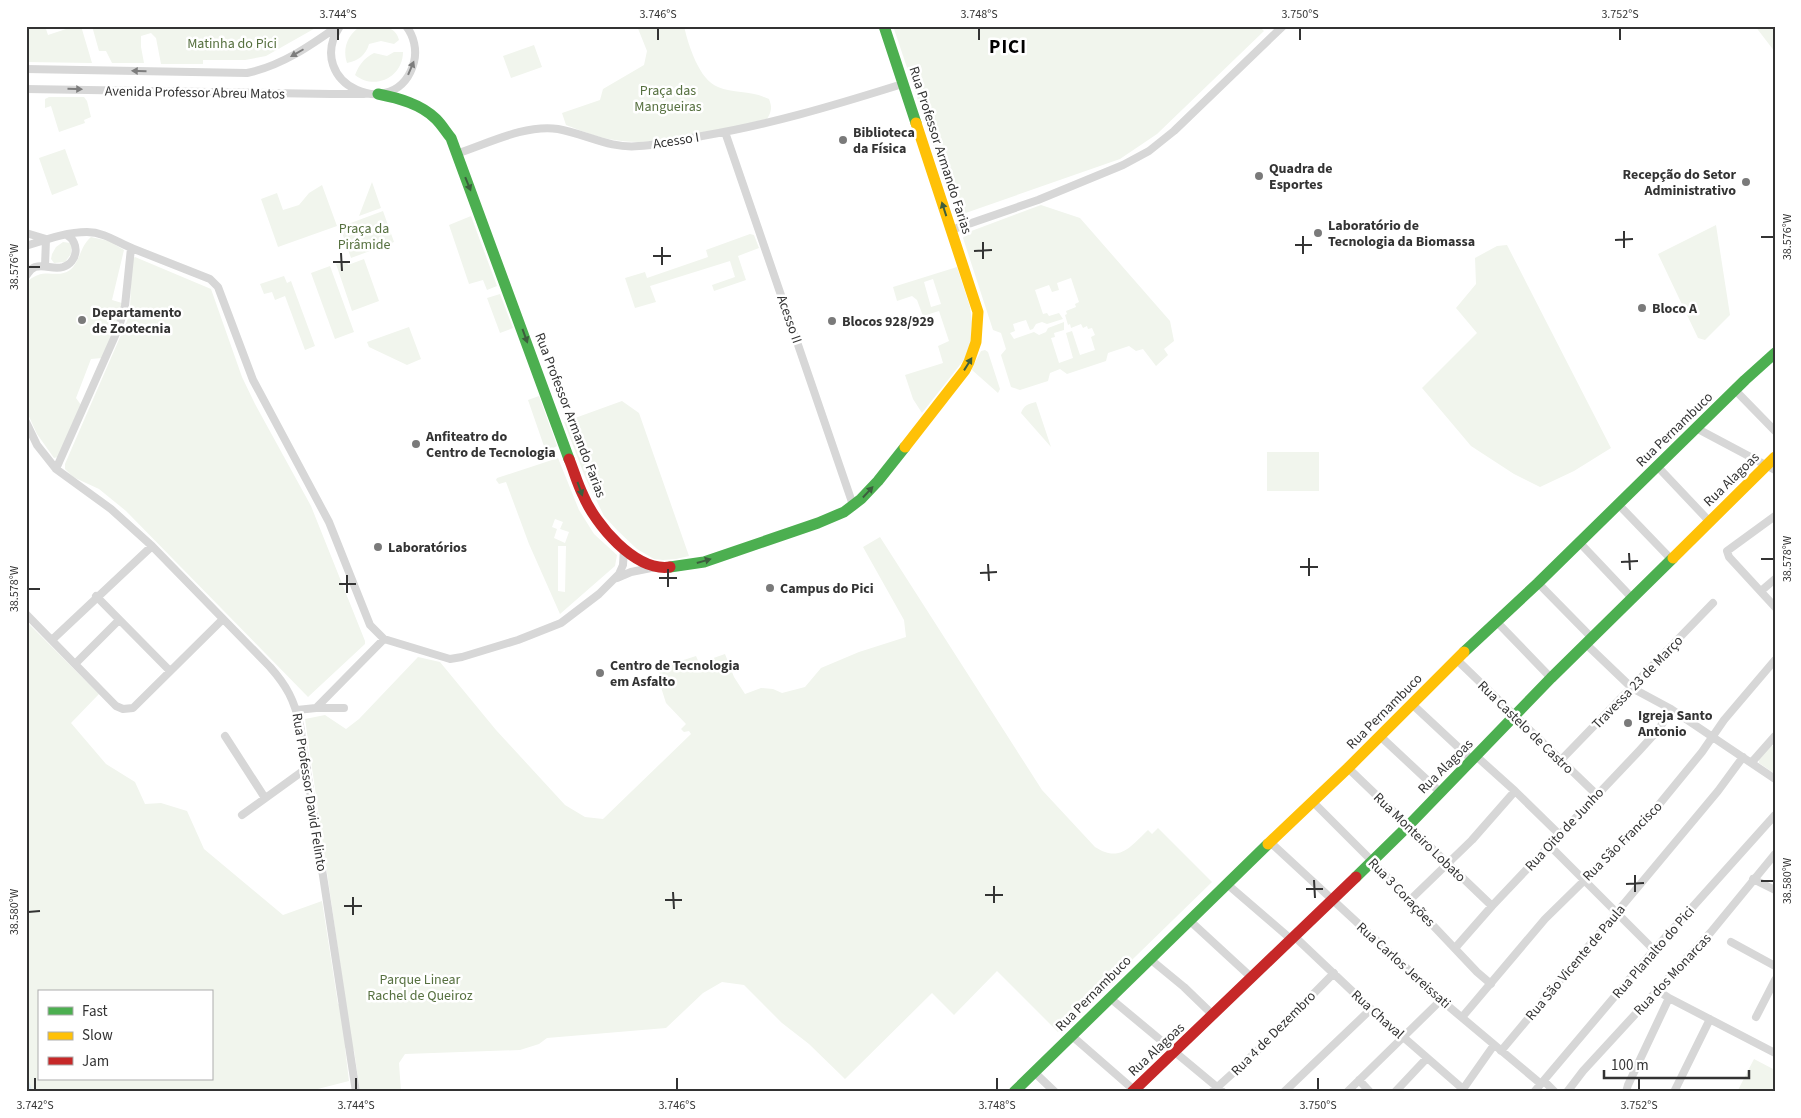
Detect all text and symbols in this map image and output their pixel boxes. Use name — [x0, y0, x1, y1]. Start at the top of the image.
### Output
text: 3.744°S — [319, 6, 357, 23]
text: 3.746°S — [639, 6, 677, 23]
text: 3.748°S — [960, 6, 998, 23]
text: 3.750°S — [1281, 6, 1319, 23]
text: 3.752°S — [1601, 6, 1639, 23]
park label: Matinha do Pici — [187, 34, 277, 54]
district label: PICI — [989, 34, 1027, 61]
one-way arrow — [291, 48, 304, 57]
one-way arrow — [407, 60, 415, 75]
street label: Rua Professor Armando Farias — [903, 64, 977, 237]
one-way arrow — [131, 67, 147, 75]
street label: Avenida Professor Abreu Matos — [105, 81, 285, 105]
park label: Praça das Mangueiras — [634, 81, 702, 117]
one-way arrow — [67, 86, 83, 94]
place label: Biblioteca da Física — [853, 123, 915, 159]
street label: Acesso I — [652, 127, 701, 154]
marker: Biblioteca da Física — [837, 134, 849, 146]
place label: Quadra de Esportes — [1269, 159, 1333, 195]
place label: Recepção do Setor Administrativo — [1623, 165, 1736, 201]
marker: Quadra de Esportes — [1253, 170, 1265, 182]
one-way arrow — [465, 176, 472, 191]
marker: Recepção do Setor Administrativo — [1740, 176, 1752, 188]
one-way arrow — [940, 201, 948, 216]
text: 38.576°W — [1779, 213, 1796, 260]
place label: Laboratório de Tecnologia da Biomassa — [1328, 216, 1475, 252]
park label: Praça da Pirâmide — [338, 219, 390, 255]
marker: Laboratório de Tecnologia da Biomassa — [1312, 227, 1324, 239]
text: 38.576°W — [6, 243, 23, 290]
street label: Acesso II — [771, 292, 807, 346]
place label: Bloco A — [1652, 299, 1698, 319]
marker: Bloco A — [1636, 302, 1648, 314]
place label: Departamento de Zootecnia — [92, 303, 182, 339]
place label: Blocos 928/929 — [842, 312, 934, 332]
marker: Departamento de Zootecnia — [76, 314, 88, 326]
marker: Blocos 928/929 — [826, 315, 838, 327]
one-way arrow — [521, 329, 529, 344]
street label: Rua Professor Armando Farias — [529, 330, 611, 501]
one-way arrow — [964, 358, 973, 371]
street label: Rua Pernambuco — [1632, 388, 1718, 472]
place label: Anfiteatro do Centro de Tecnologia — [425, 427, 556, 463]
marker: Anfiteatro do Centro de Tecnologia — [410, 438, 422, 450]
street label: Rua Alagoas — [1699, 448, 1764, 512]
one-way arrow — [577, 481, 584, 496]
one-way arrow — [862, 486, 874, 498]
text: 38.578°W — [1779, 535, 1796, 582]
place label: Laboratórios — [388, 538, 467, 558]
marker: Laboratórios — [372, 541, 384, 553]
one-way arrow — [697, 556, 712, 564]
text: 38.578°W — [6, 565, 23, 612]
place label: Campus do Pici — [780, 579, 874, 599]
marker: Campus do Pici — [764, 582, 776, 594]
street label: Travessa 23 de Março — [1588, 631, 1688, 734]
place label: Centro de Tecnologia em Asfalto — [610, 656, 740, 692]
marker: Centro de Tecnologia em Asfalto — [594, 667, 606, 679]
street label: Rua Pernambuco — [1342, 669, 1427, 754]
street label: Rua Castelo de Castro — [1473, 677, 1578, 779]
place label: Igreja Santo Antonio — [1637, 706, 1713, 742]
street label: Rua Professor David Felinto — [287, 711, 331, 873]
marker: Igreja Santo Antonio — [1622, 717, 1634, 729]
street label: Rua Alagoas — [1414, 734, 1478, 799]
street label: Rua Oito de Junho — [1521, 783, 1609, 876]
street label: Rua Monteiro Lobato — [1369, 788, 1470, 887]
street label: Rua São Francisco — [1578, 797, 1667, 886]
street label: Rua 3 Corações — [1363, 854, 1439, 932]
text: 38.580°W — [1779, 857, 1796, 904]
text: 38.580°W — [6, 888, 23, 935]
street label: Rua São Vicente de Paula — [1521, 900, 1630, 1025]
street label: Rua Planalto do Pici — [1608, 902, 1700, 1003]
street label: Rua Carlos Jereissati — [1352, 918, 1455, 1014]
street label: Rua dos Monarcas — [1629, 929, 1716, 1020]
street label: Rua Pernambuco — [1051, 951, 1136, 1036]
park label: Parque Linear Rachel de Queiroz — [367, 970, 473, 1006]
street label: Rua Chaval — [1346, 986, 1408, 1044]
street label: Rua 4 de Dezembro — [1227, 987, 1321, 1081]
legend — [38, 990, 212, 1080]
text: Fast — [82, 1001, 108, 1022]
street label: Rua Alagoas — [1124, 1018, 1190, 1081]
text: Slow — [82, 1025, 113, 1046]
scale bar — [1604, 1048, 1748, 1080]
text: Jam — [82, 1051, 109, 1072]
text: 100 m — [1611, 1055, 1649, 1076]
text: 3.742°S — [16, 1097, 54, 1114]
text: 3.744°S — [337, 1097, 375, 1114]
text: 3.746°S — [658, 1097, 696, 1114]
text: 3.748°S — [978, 1097, 1016, 1114]
text: 3.750°S — [1299, 1097, 1337, 1114]
text: 3.752°S — [1620, 1097, 1658, 1114]

